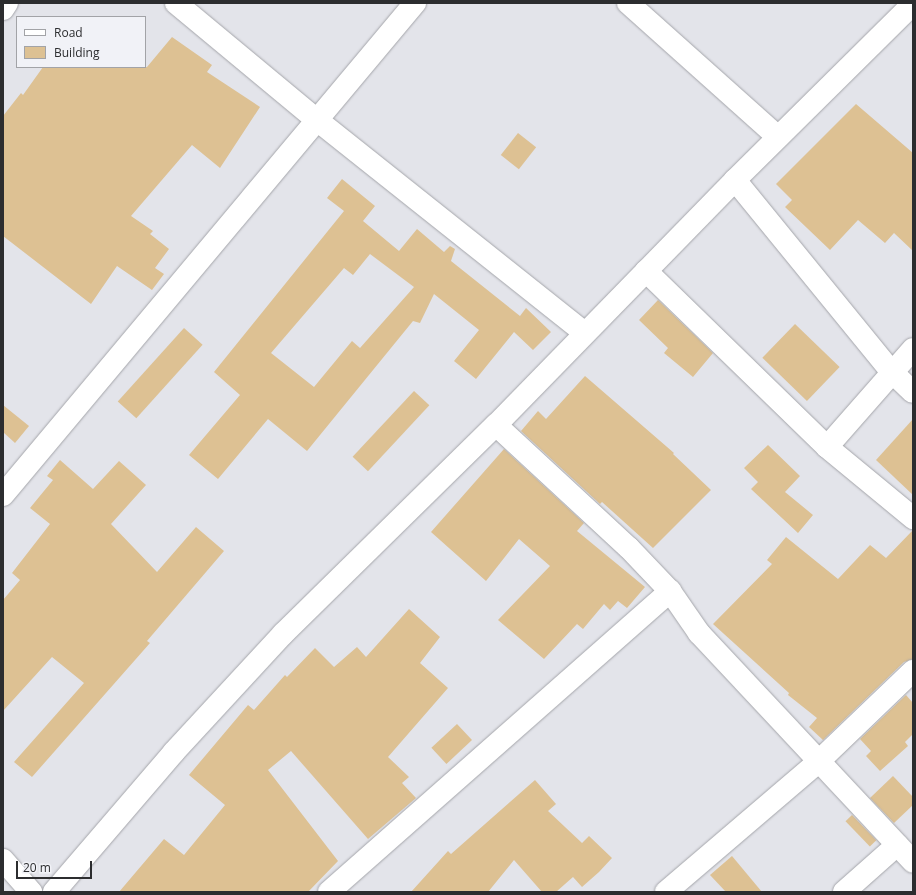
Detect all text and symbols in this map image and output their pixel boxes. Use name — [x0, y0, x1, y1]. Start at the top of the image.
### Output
legend — [16, 16, 146, 68]
text: Road — [54, 24, 83, 41]
text: Building — [54, 44, 99, 61]
scale bar — [18, 853, 94, 879]
text: 20 m — [23, 859, 51, 876]

